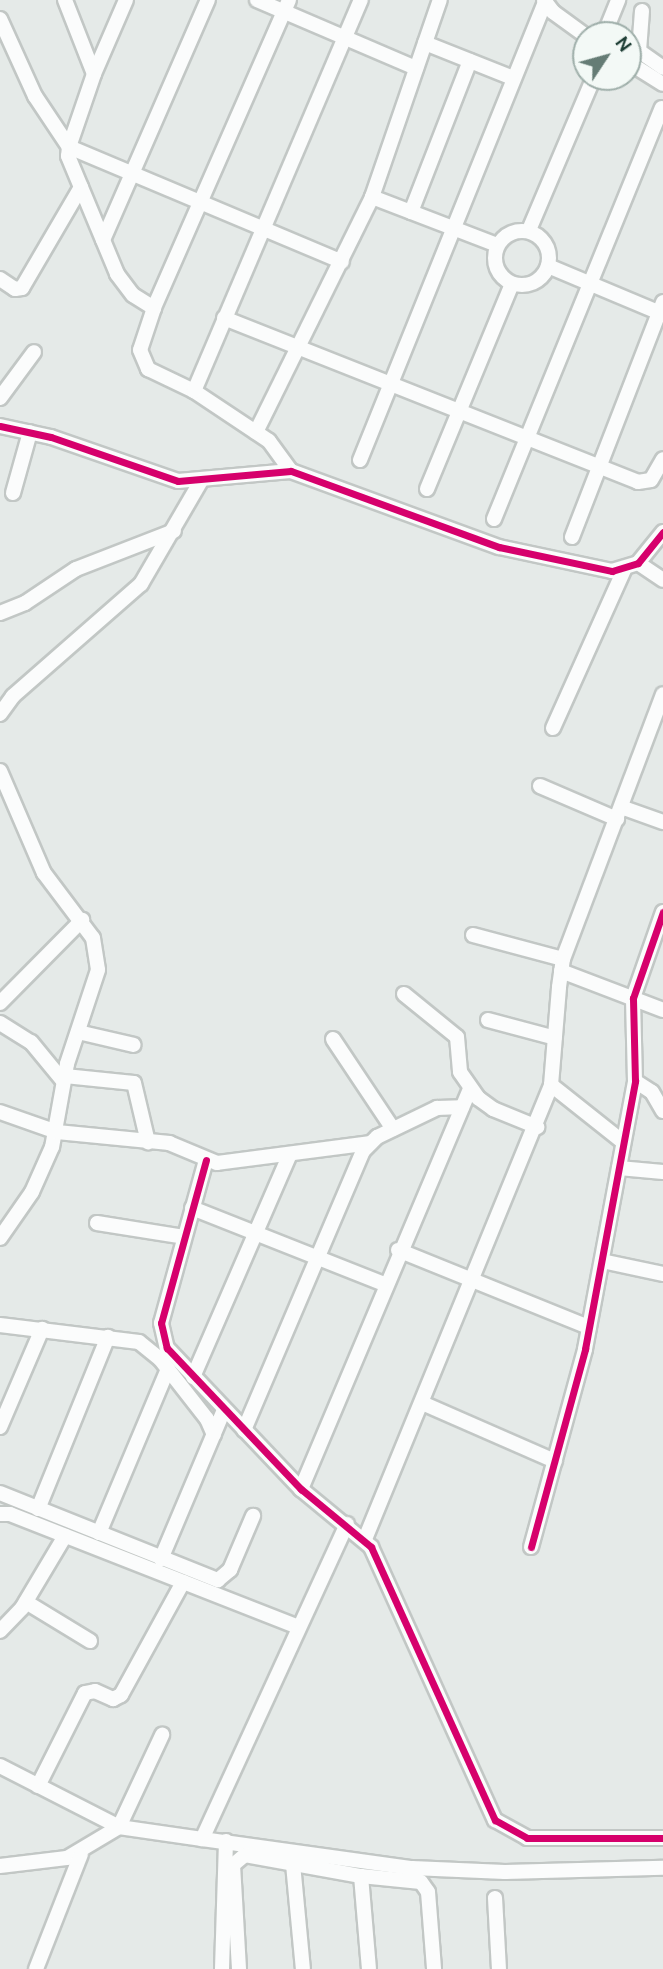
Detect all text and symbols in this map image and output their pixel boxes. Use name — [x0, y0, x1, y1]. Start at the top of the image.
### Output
north arrow — [572, 21, 642, 91]
text: N — [609, 32, 636, 57]

